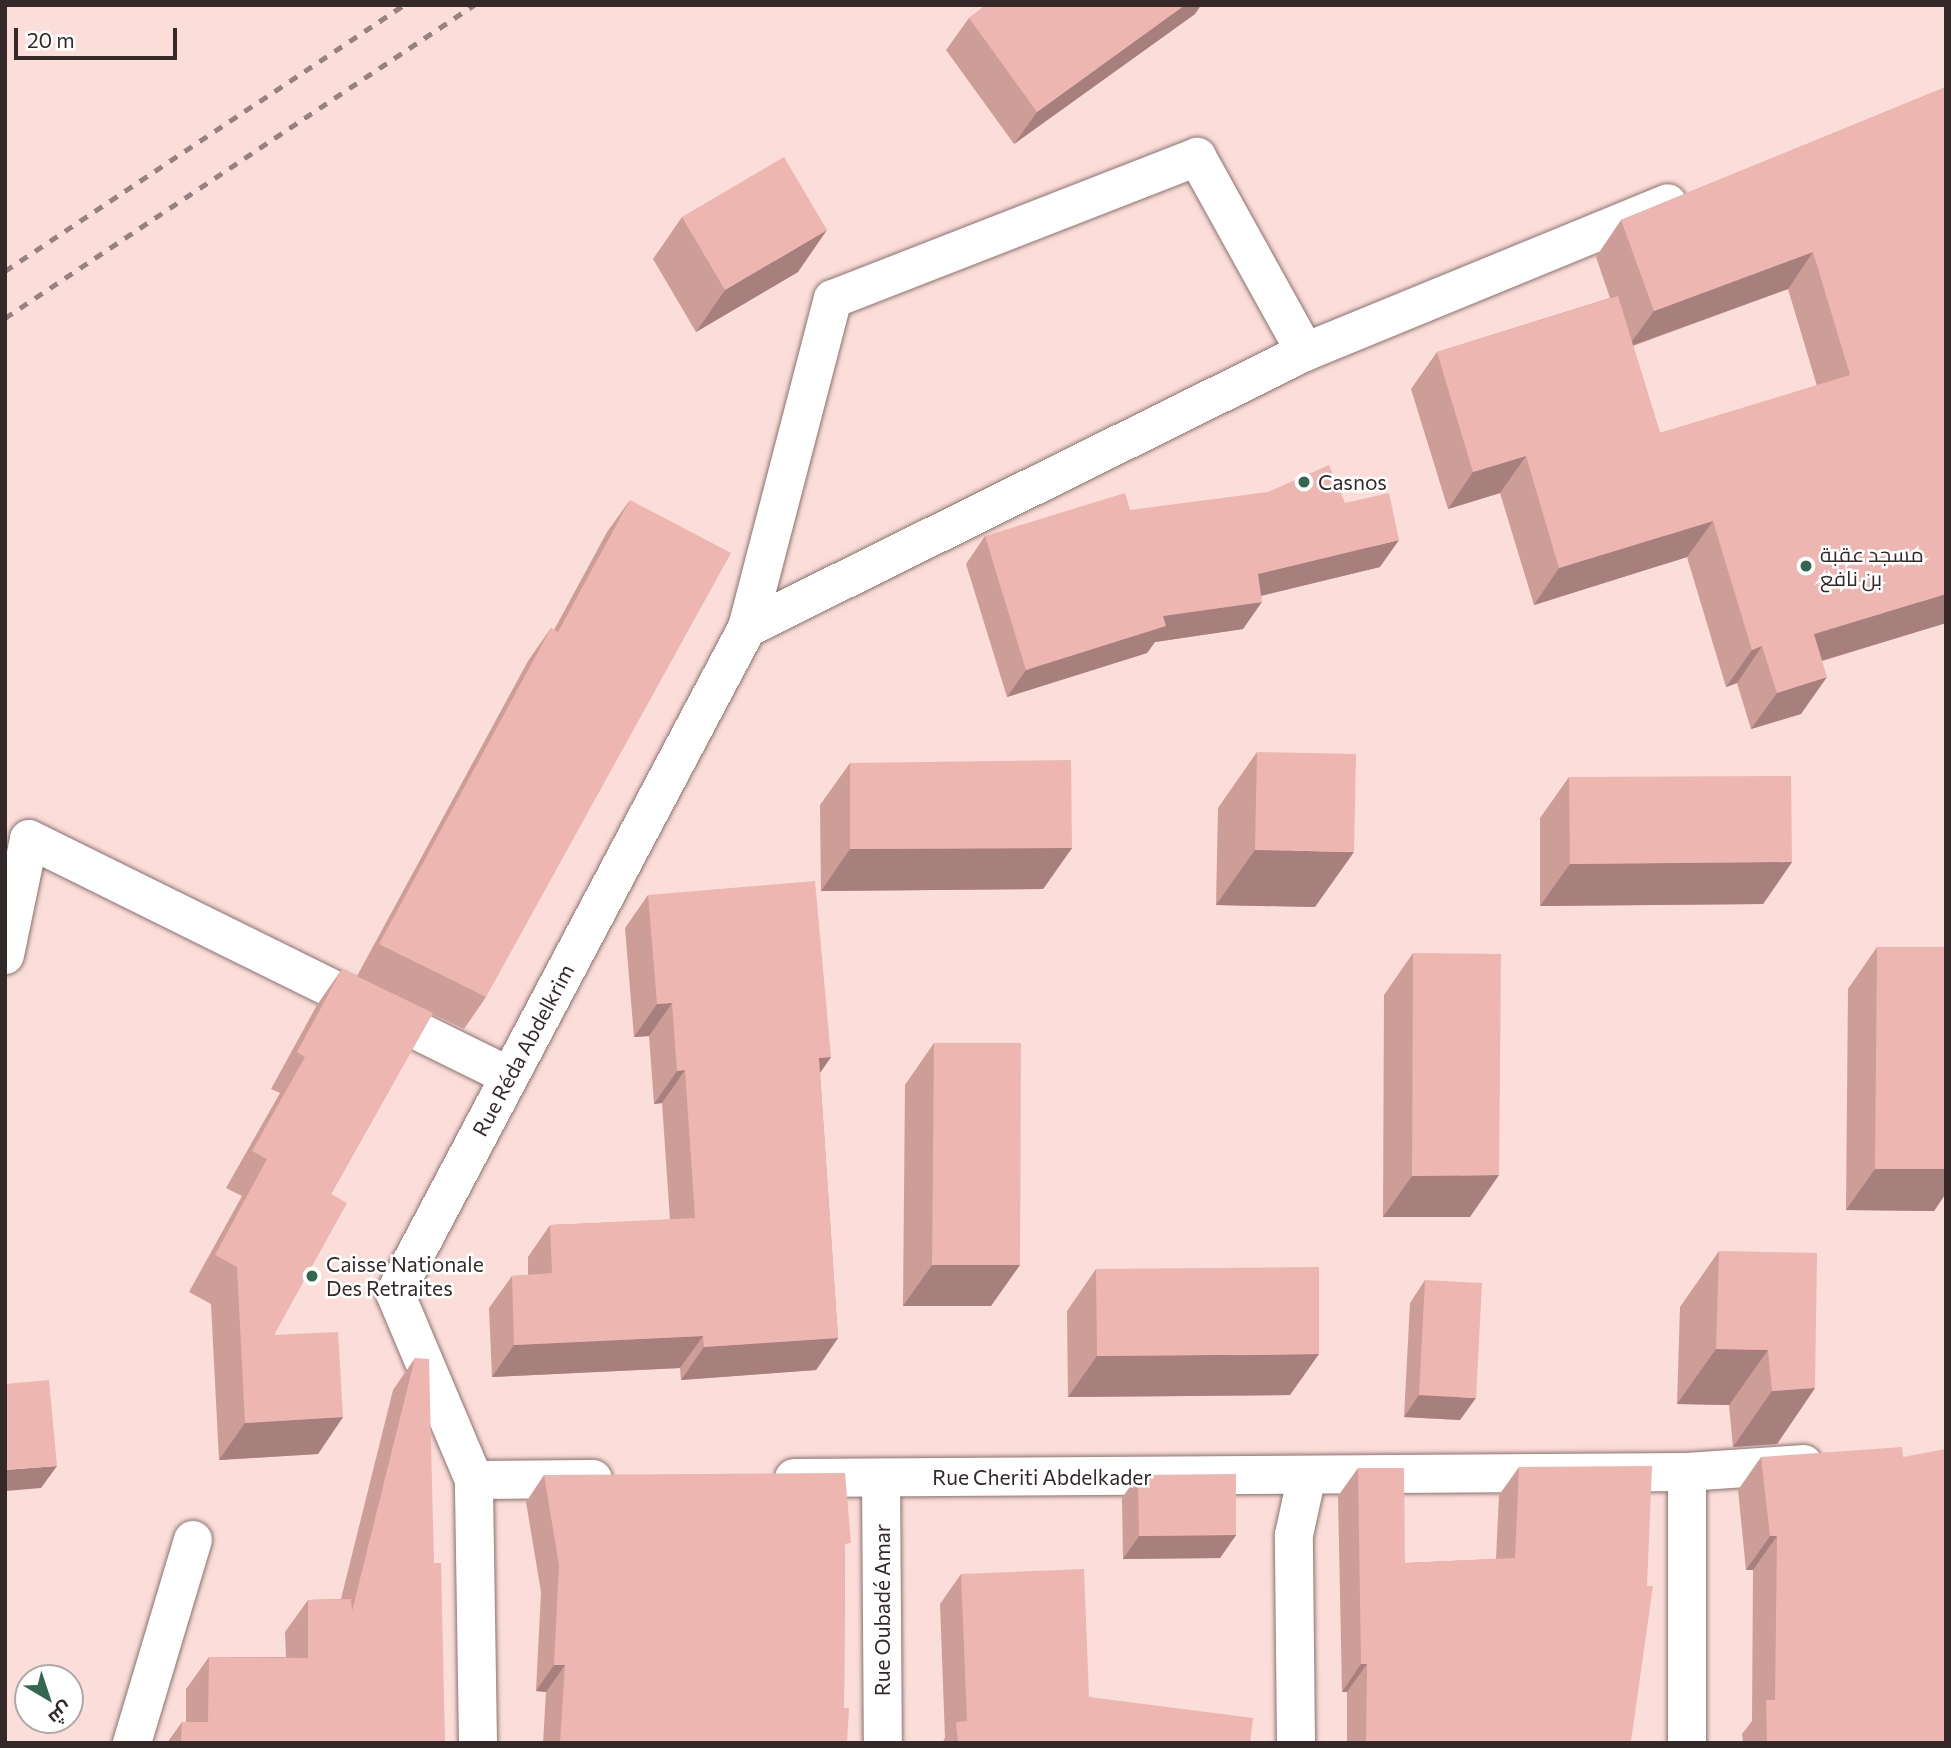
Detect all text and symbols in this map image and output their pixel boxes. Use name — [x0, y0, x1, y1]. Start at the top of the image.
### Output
scale bar — [18, 14, 180, 58]
text: 20 m — [27, 27, 75, 52]
place label: Casnos — [1318, 469, 1387, 495]
marker: Casnos — [1296, 474, 1312, 490]
place label: مسجد عقبة بن نافع — [1820, 541, 1924, 591]
marker: مسجد عقبة بن نافع — [1798, 558, 1814, 574]
street label: Rue Réda Abdelkrim — [467, 960, 579, 1140]
place label: Caisse Nationale Des Retraites — [326, 1251, 484, 1301]
marker: Caisse Nationale Des Retraites — [304, 1268, 320, 1284]
street label: Rue Cheriti Abdelkader — [932, 1464, 1152, 1490]
street label: Rue Oubadé Amar — [869, 1524, 895, 1696]
north arrow — [14, 1664, 84, 1734]
text: ش — [45, 1698, 78, 1731]

